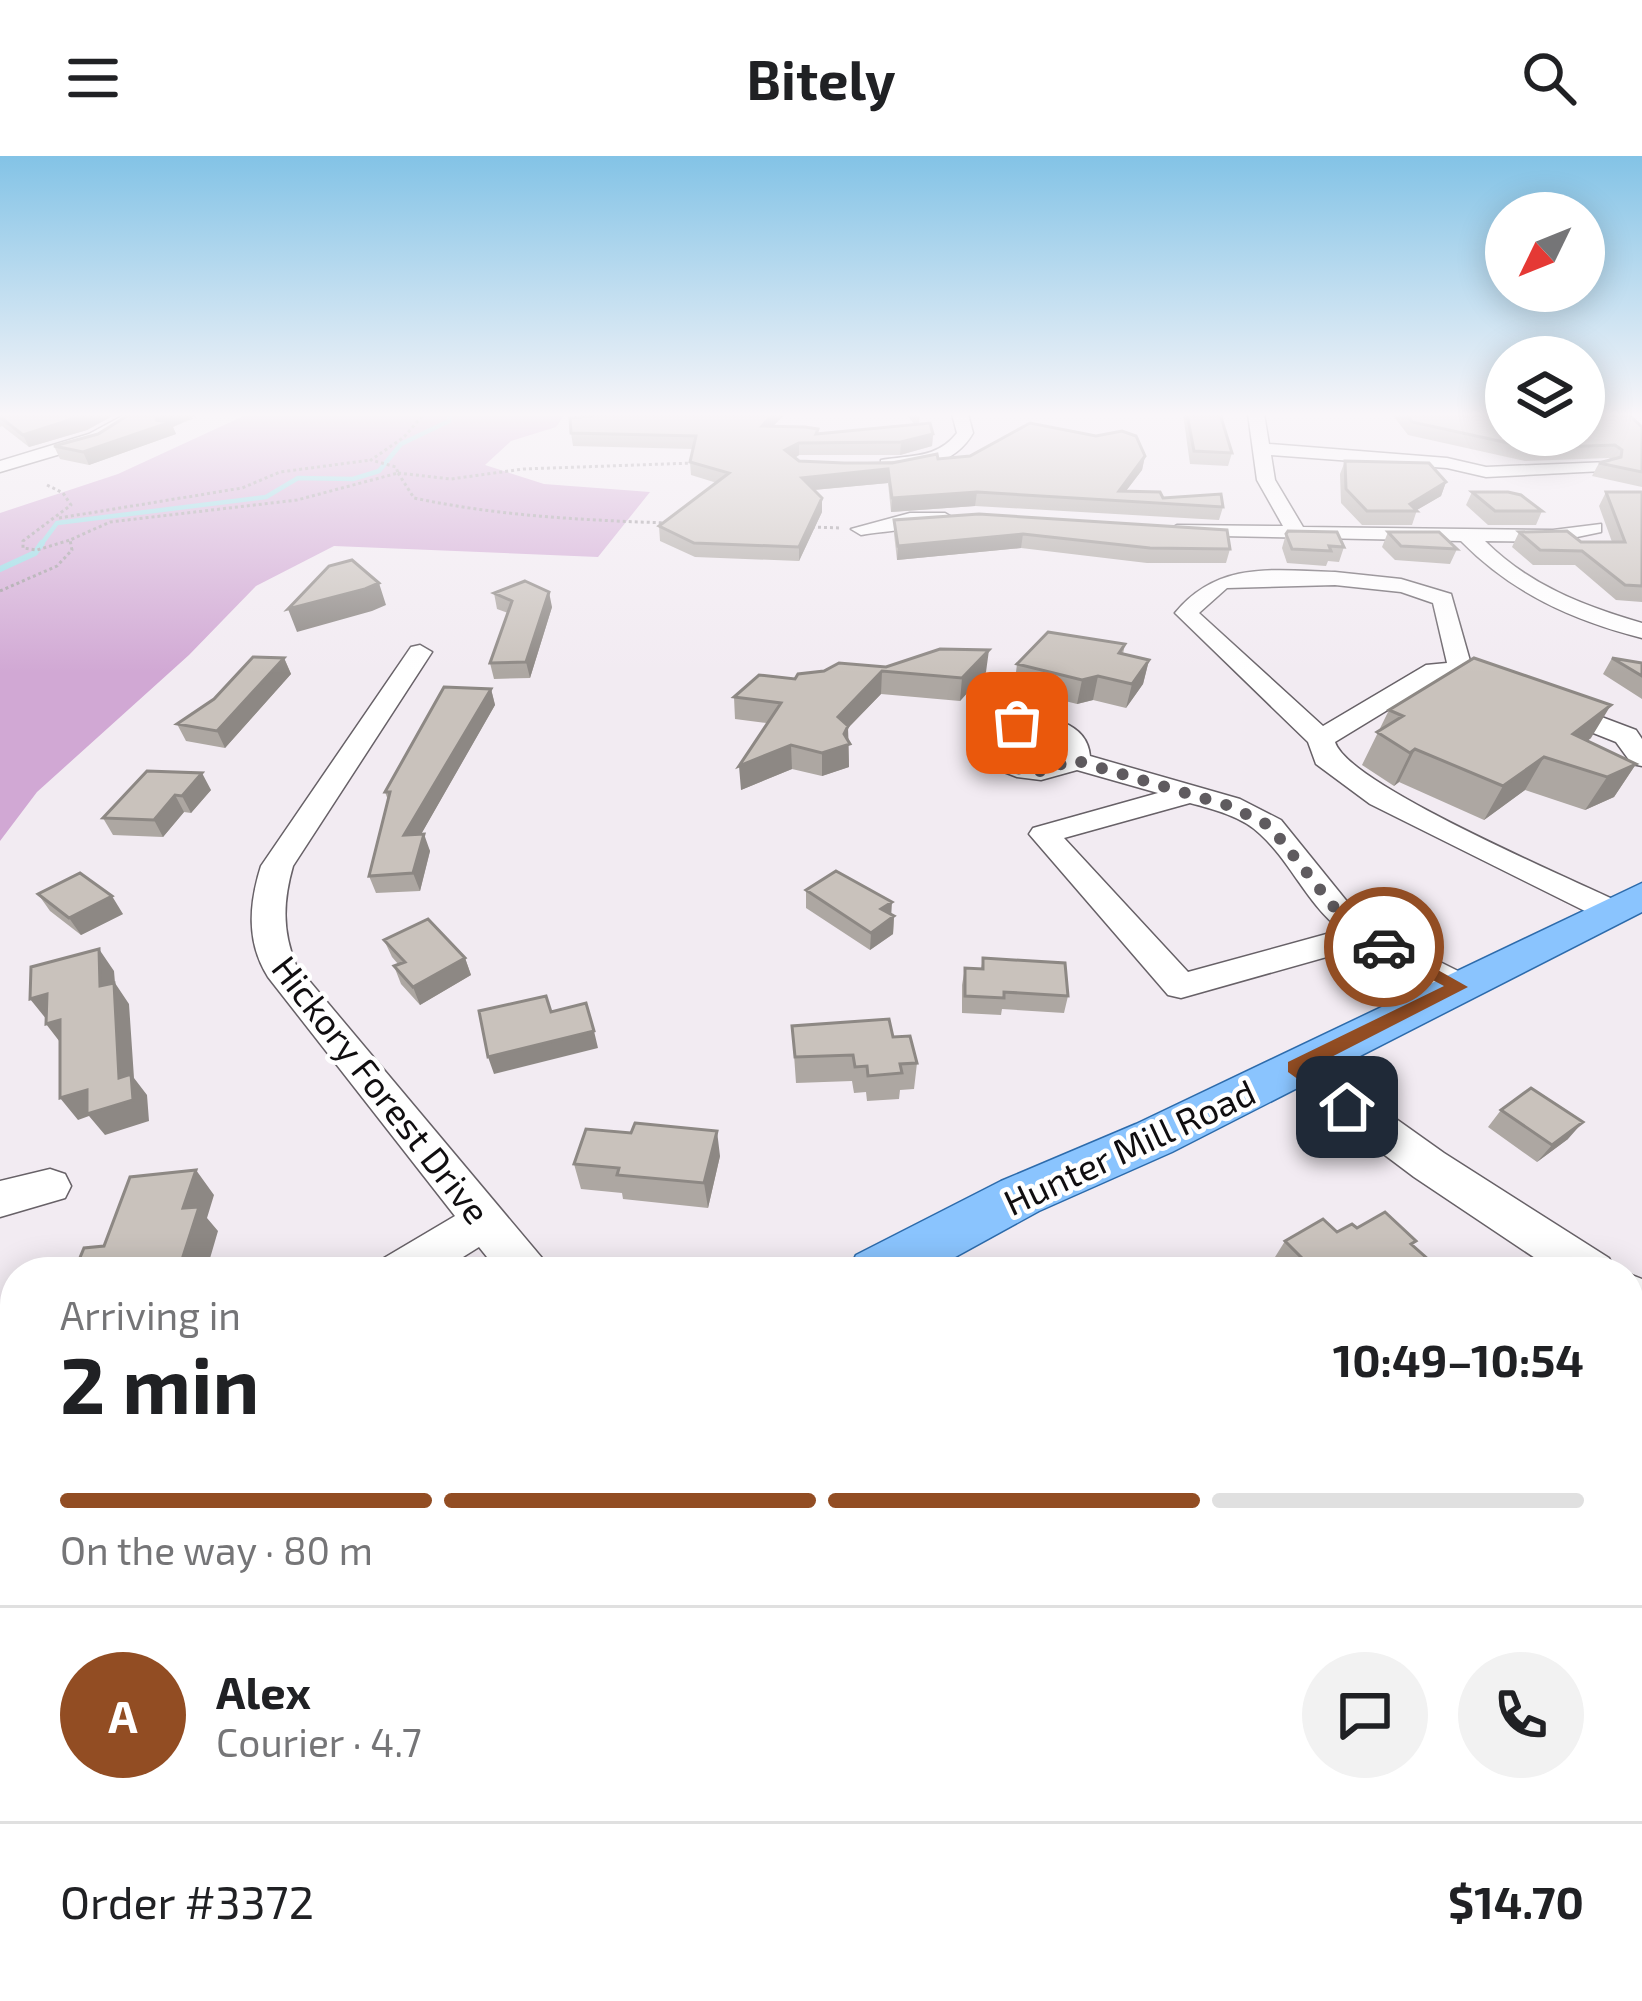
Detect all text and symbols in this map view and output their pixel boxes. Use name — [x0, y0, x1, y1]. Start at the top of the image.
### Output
icon: menu — [60, 45, 126, 111]
icon: search — [1516, 45, 1582, 111]
text: Bitely — [747, 46, 896, 111]
north arrow — [1485, 192, 1605, 312]
map controls — [1485, 192, 1605, 456]
button: layers — [1485, 336, 1605, 456]
pin — [966, 672, 1068, 774]
icon: bag — [984, 690, 1050, 756]
courier — [1324, 887, 1444, 1007]
icon: car — [1351, 914, 1417, 980]
street label: Hickory Forest Drive — [264, 947, 500, 1231]
pin — [1296, 1056, 1398, 1158]
street label: Hunter Mill Road — [997, 1069, 1261, 1223]
icon: home — [1314, 1074, 1380, 1140]
text: Arriving in — [60, 1291, 241, 1338]
text: 10:49–10:54 — [1333, 1332, 1584, 1386]
text: 2 min — [60, 1336, 259, 1430]
text: On the way · 80 m — [60, 1526, 373, 1573]
button: chat — [1302, 1652, 1428, 1778]
button: phone — [1458, 1652, 1584, 1778]
text: Alex — [216, 1664, 311, 1718]
text: A — [108, 1688, 138, 1742]
text: Courier · 4.7 — [216, 1718, 422, 1765]
text: Order #3372 — [60, 1874, 314, 1928]
text: $14.70 — [1448, 1874, 1584, 1928]

